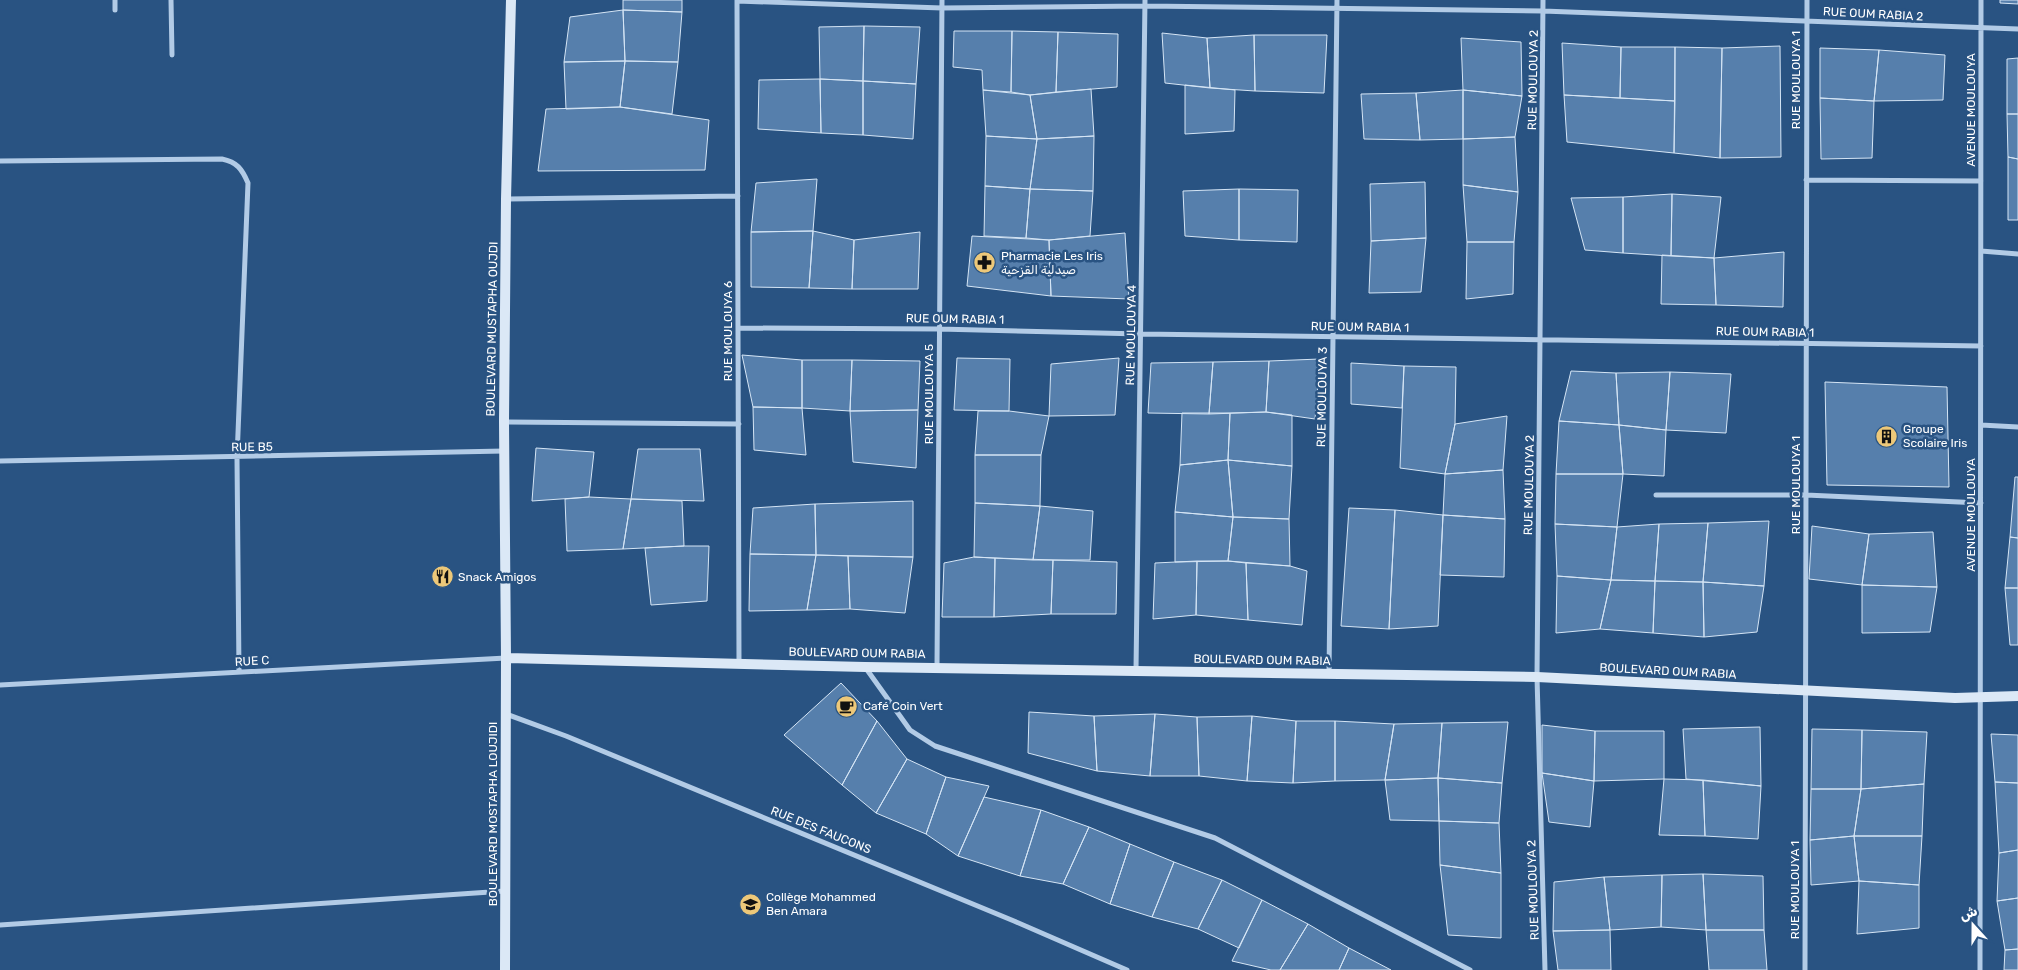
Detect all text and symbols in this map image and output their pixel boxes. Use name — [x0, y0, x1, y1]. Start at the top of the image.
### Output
street label: RUE OUM RABIA 2 — [1823, 4, 1923, 24]
street label: RUE MOULOUYA 2 — [1525, 30, 1541, 130]
street label: RUE MOULOUYA 1 — [1789, 31, 1803, 129]
street label: AVENUE MOULOUYA — [1964, 53, 1978, 167]
street label: BOULEVARD MUSTAPHA OUJDI — [483, 241, 501, 417]
place label: Pharmacie Les Iris صيدلية القزحية — [1001, 249, 1103, 278]
pharmacy icon: Pharmacie Les Iris صيدلية القزحية — [973, 251, 997, 275]
street label: RUE MOULOUYA 6 — [721, 281, 735, 381]
street label: RUE MOULOUYA 4 — [1123, 284, 1139, 385]
street label: RUE OUM RABIA 1 — [906, 311, 1004, 327]
street label: RUE OUM RABIA 1 — [1311, 319, 1409, 335]
street label: RUE OUM RABIA 1 — [1716, 324, 1814, 340]
street label: RUE MOULOUYA 5 — [922, 344, 936, 444]
street label: RUE MOULOUYA 3 — [1314, 347, 1330, 447]
place label: Groupe Scolaire Iris — [1903, 422, 1967, 450]
building icon: Groupe Scolaire Iris — [1875, 424, 1899, 448]
street label: RUE MOULOUYA 2 — [1521, 435, 1537, 535]
street label: RUE MOULOUYA 1 — [1789, 436, 1803, 534]
street label: RUE B5 — [231, 440, 273, 454]
street label: AVENUE MOULOUYA — [1964, 458, 1978, 572]
restaurant icon: Snack Amigos — [430, 565, 454, 589]
place label: Snack Amigos — [458, 570, 536, 584]
street label: BOULEVARD OUM RABIA — [788, 645, 926, 661]
street label: BOULEVARD OUM RABIA — [1193, 652, 1331, 668]
street label: RUE C — [234, 653, 270, 669]
street label: BOULEVARD OUM RABIA — [1599, 660, 1737, 682]
cafe icon: Café Coin Vert — [835, 694, 859, 718]
place label: Café Coin Vert — [863, 699, 943, 713]
street label: BOULEVARD MOSTAPHA LOUJIDI — [486, 722, 500, 906]
street label: RUE DES FAUCONS — [769, 803, 873, 857]
street label: RUE MOULOUYA 2 — [1524, 840, 1542, 940]
street label: RUE MOULOUYA 1 — [1788, 841, 1802, 939]
place label: Collège Mohammed Ben Amara — [766, 890, 876, 918]
school or university icon: Collège Mohammed Ben Amara — [738, 892, 762, 916]
north arrow — [1948, 900, 1998, 950]
text: ش — [1957, 902, 1980, 924]

